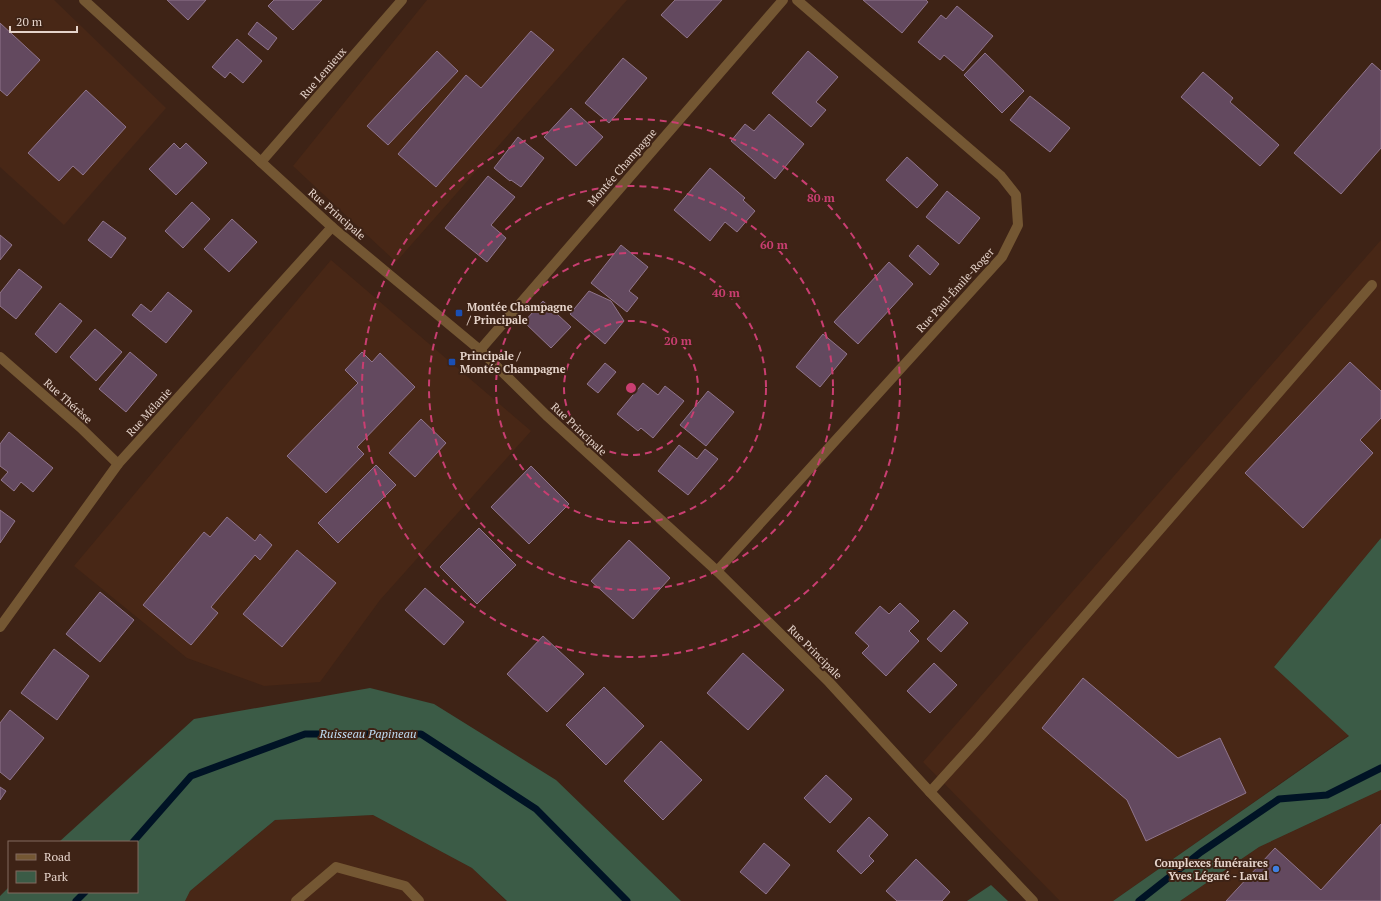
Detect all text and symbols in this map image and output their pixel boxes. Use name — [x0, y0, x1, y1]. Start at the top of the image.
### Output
scale bar — [10, 8, 77, 34]
text: 20 m — [16, 14, 43, 29]
street label: Rue Lemieux — [297, 44, 349, 102]
street label: Montée Champagne — [585, 125, 660, 209]
street label: Rue Principale — [306, 185, 369, 243]
text: 80 m — [807, 190, 835, 205]
text: 60 m — [760, 237, 788, 252]
street label: Rue Paul-Émile-Roger — [913, 244, 997, 335]
text: 40 m — [712, 285, 740, 300]
place label: Montée Champagne / Principale — [466, 300, 573, 327]
marker: Montée Champagne / Principale — [454, 308, 464, 318]
text: 20 m — [664, 333, 692, 348]
place label: Principale / Montée Champagne — [460, 349, 566, 376]
marker: Principale / Montée Champagne — [447, 357, 457, 367]
street label: Rue Thérèse — [41, 376, 95, 427]
centre of rings — [624, 381, 638, 395]
street label: Rue Mélanie — [123, 384, 175, 439]
street label: Rue Principale — [548, 400, 610, 459]
street label: Rue Principale — [785, 622, 845, 682]
water label: Ruisseau Papineau — [319, 726, 416, 741]
legend — [8, 841, 138, 893]
text: Road — [44, 849, 71, 864]
place label: Complexes funéraires Yves Légaré - Laval — [1154, 856, 1268, 883]
marker: Complexes funéraires Yves Légaré - Laval — [1271, 864, 1281, 874]
text: Park — [44, 869, 69, 884]

